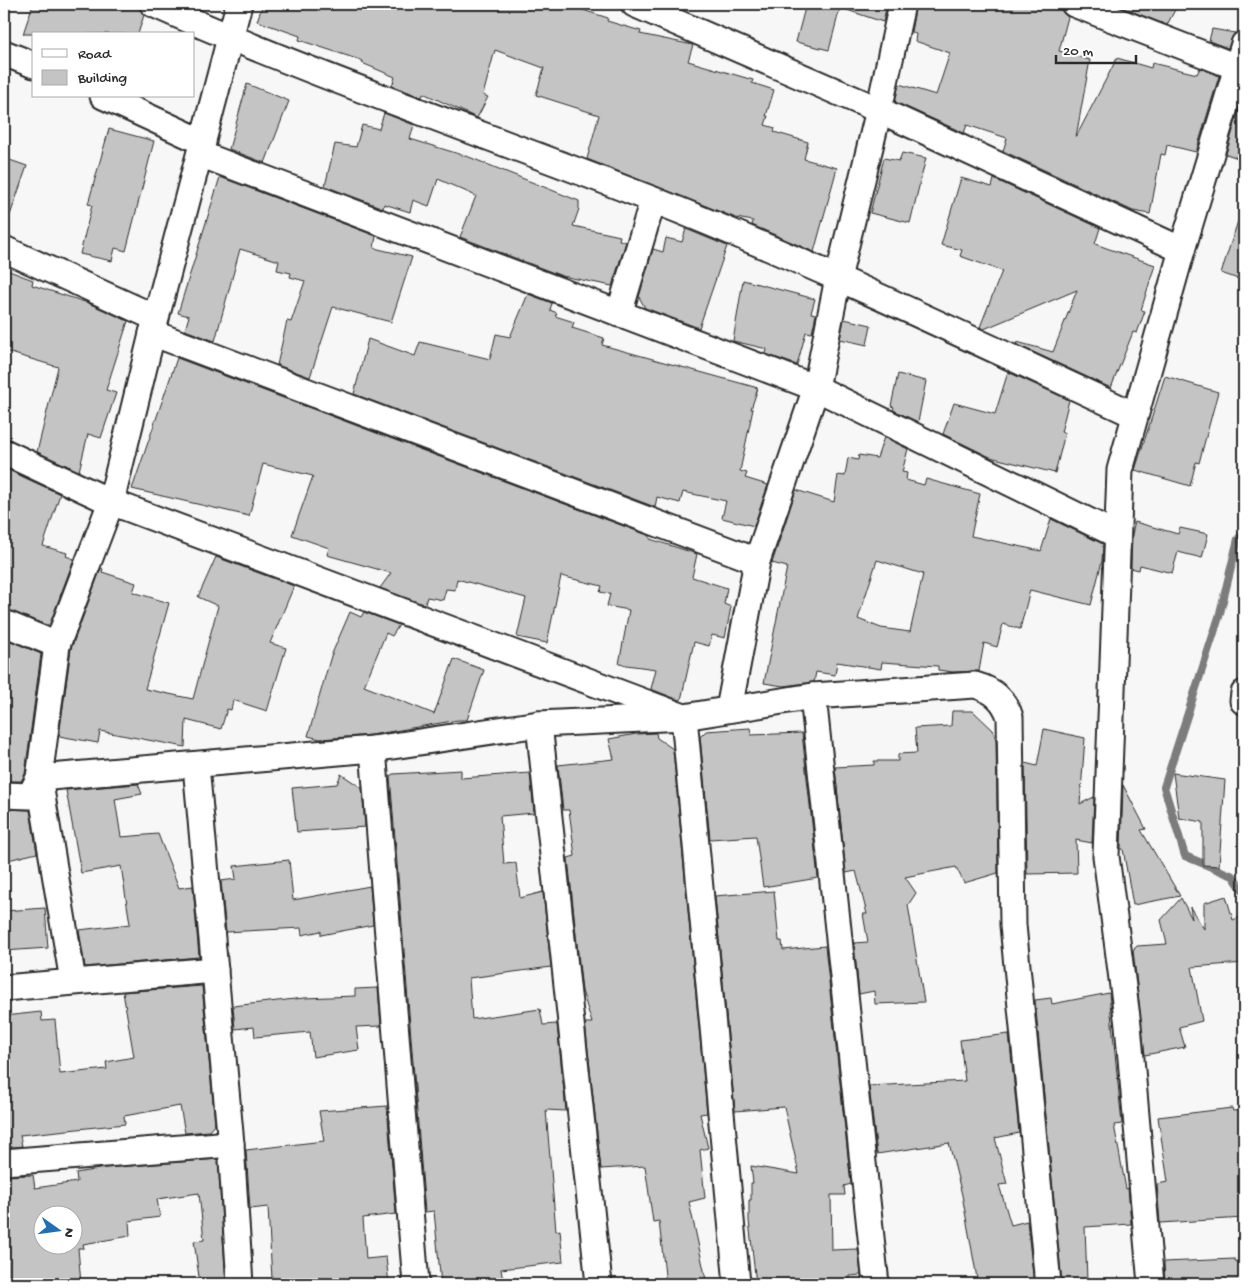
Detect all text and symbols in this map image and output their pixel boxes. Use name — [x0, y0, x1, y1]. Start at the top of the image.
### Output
legend — [32, 32, 195, 98]
scale bar — [1056, 32, 1136, 64]
text: 20 m — [1063, 43, 1093, 61]
text: Road — [78, 46, 112, 64]
text: Building — [77, 70, 127, 88]
north arrow — [32, 1206, 82, 1256]
text: N — [59, 1226, 78, 1239]

